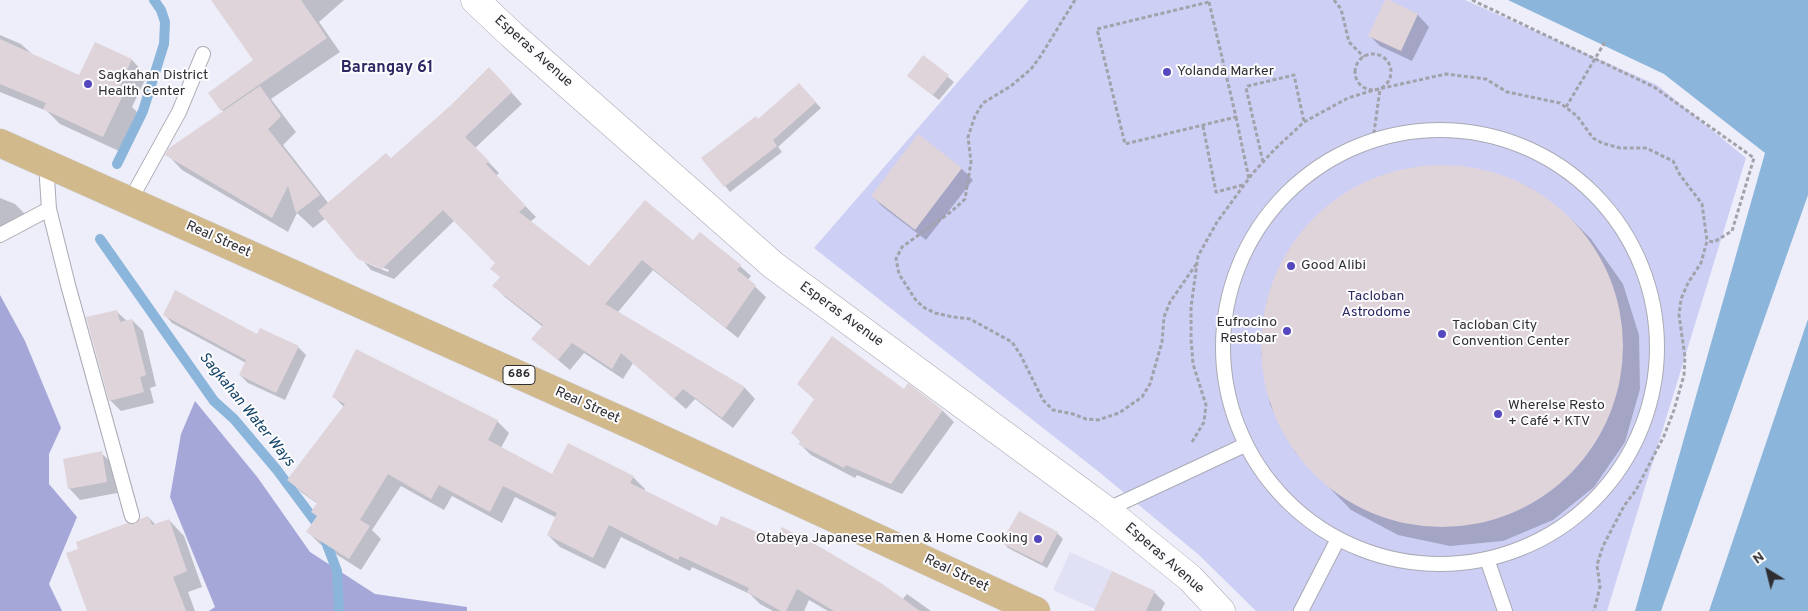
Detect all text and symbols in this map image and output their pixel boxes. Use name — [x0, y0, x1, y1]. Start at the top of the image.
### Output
street label: Esperas Avenue — [490, 12, 576, 92]
district label: Barangay 61 — [341, 59, 433, 79]
place label: Yolanda Marker — [1177, 64, 1274, 80]
marker: Yolanda Marker — [1161, 66, 1173, 78]
place label: Sagkahan District Health Center — [98, 68, 208, 100]
marker: Sagkahan District Health Center — [82, 78, 94, 90]
street label: Real Street — [183, 218, 253, 262]
place label: Good Alibi — [1301, 258, 1366, 274]
marker: Good Alibi — [1285, 260, 1297, 272]
street label: Esperas Avenue — [796, 279, 886, 351]
park label: Tacloban Astrodome — [1342, 289, 1410, 322]
place label: Eufrocino Restobar — [1216, 315, 1277, 348]
place label: Tacloban City Convention Center — [1452, 318, 1569, 351]
marker: Eufrocino Restobar — [1281, 325, 1293, 337]
marker: Tacloban City Convention Center — [1436, 328, 1448, 340]
water label: Sagkahan Water Ways — [194, 349, 298, 471]
road number: 686 — [503, 366, 535, 384]
street label: Real Street — [552, 384, 622, 428]
place label: Wherelse Resto + Café + KTV — [1508, 398, 1605, 431]
marker: Wherelse Resto + Café + KTV — [1492, 408, 1504, 420]
street label: Esperas Avenue — [1121, 520, 1207, 598]
place label: Otabeya Japanese Ramen & Home Cooking — [756, 531, 1028, 547]
marker: Otabeya Japanese Ramen & Home Cooking — [1032, 533, 1044, 545]
north arrow — [1743, 546, 1793, 596]
text: N — [1750, 549, 1768, 568]
street label: Real Street — [921, 552, 991, 596]

